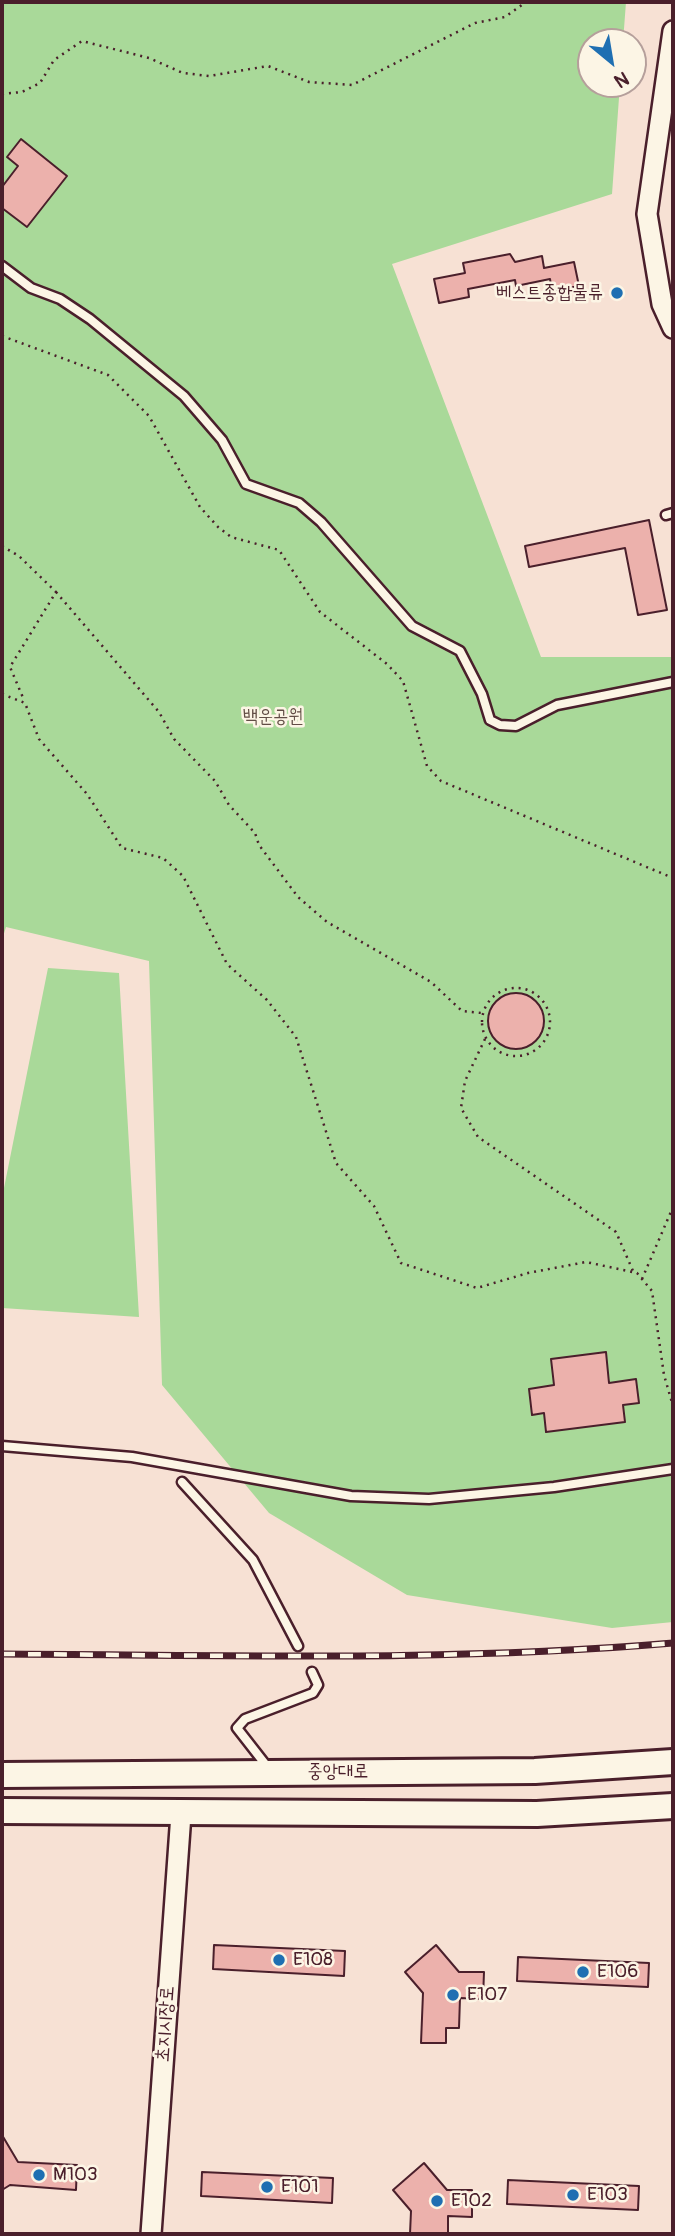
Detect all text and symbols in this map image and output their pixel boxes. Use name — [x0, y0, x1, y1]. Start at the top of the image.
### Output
north arrow — [577, 28, 647, 98]
text: N — [610, 66, 633, 93]
place label: 베스트종합물류 — [496, 282, 603, 304]
marker: 베스트종합물류 — [609, 285, 625, 301]
park label: 백운공원 — [242, 706, 304, 728]
street label: 중앙대로 — [307, 1761, 369, 1783]
place label: E108 — [293, 1949, 333, 1971]
marker: E108 — [271, 1952, 287, 1968]
place label: E106 — [597, 1961, 638, 1983]
marker: E106 — [575, 1964, 591, 1980]
place label: E107 — [467, 1984, 507, 2006]
street label: 초지시장로 — [152, 1985, 180, 2063]
marker: E107 — [445, 1987, 461, 2003]
place label: M103 — [53, 2164, 98, 2186]
marker: M103 — [31, 2167, 47, 2183]
place label: E101 — [281, 2176, 319, 2198]
marker: E101 — [259, 2179, 275, 2195]
place label: E103 — [587, 2184, 628, 2206]
marker: E103 — [565, 2187, 581, 2203]
place label: E102 — [451, 2190, 492, 2212]
marker: E102 — [429, 2193, 445, 2209]

